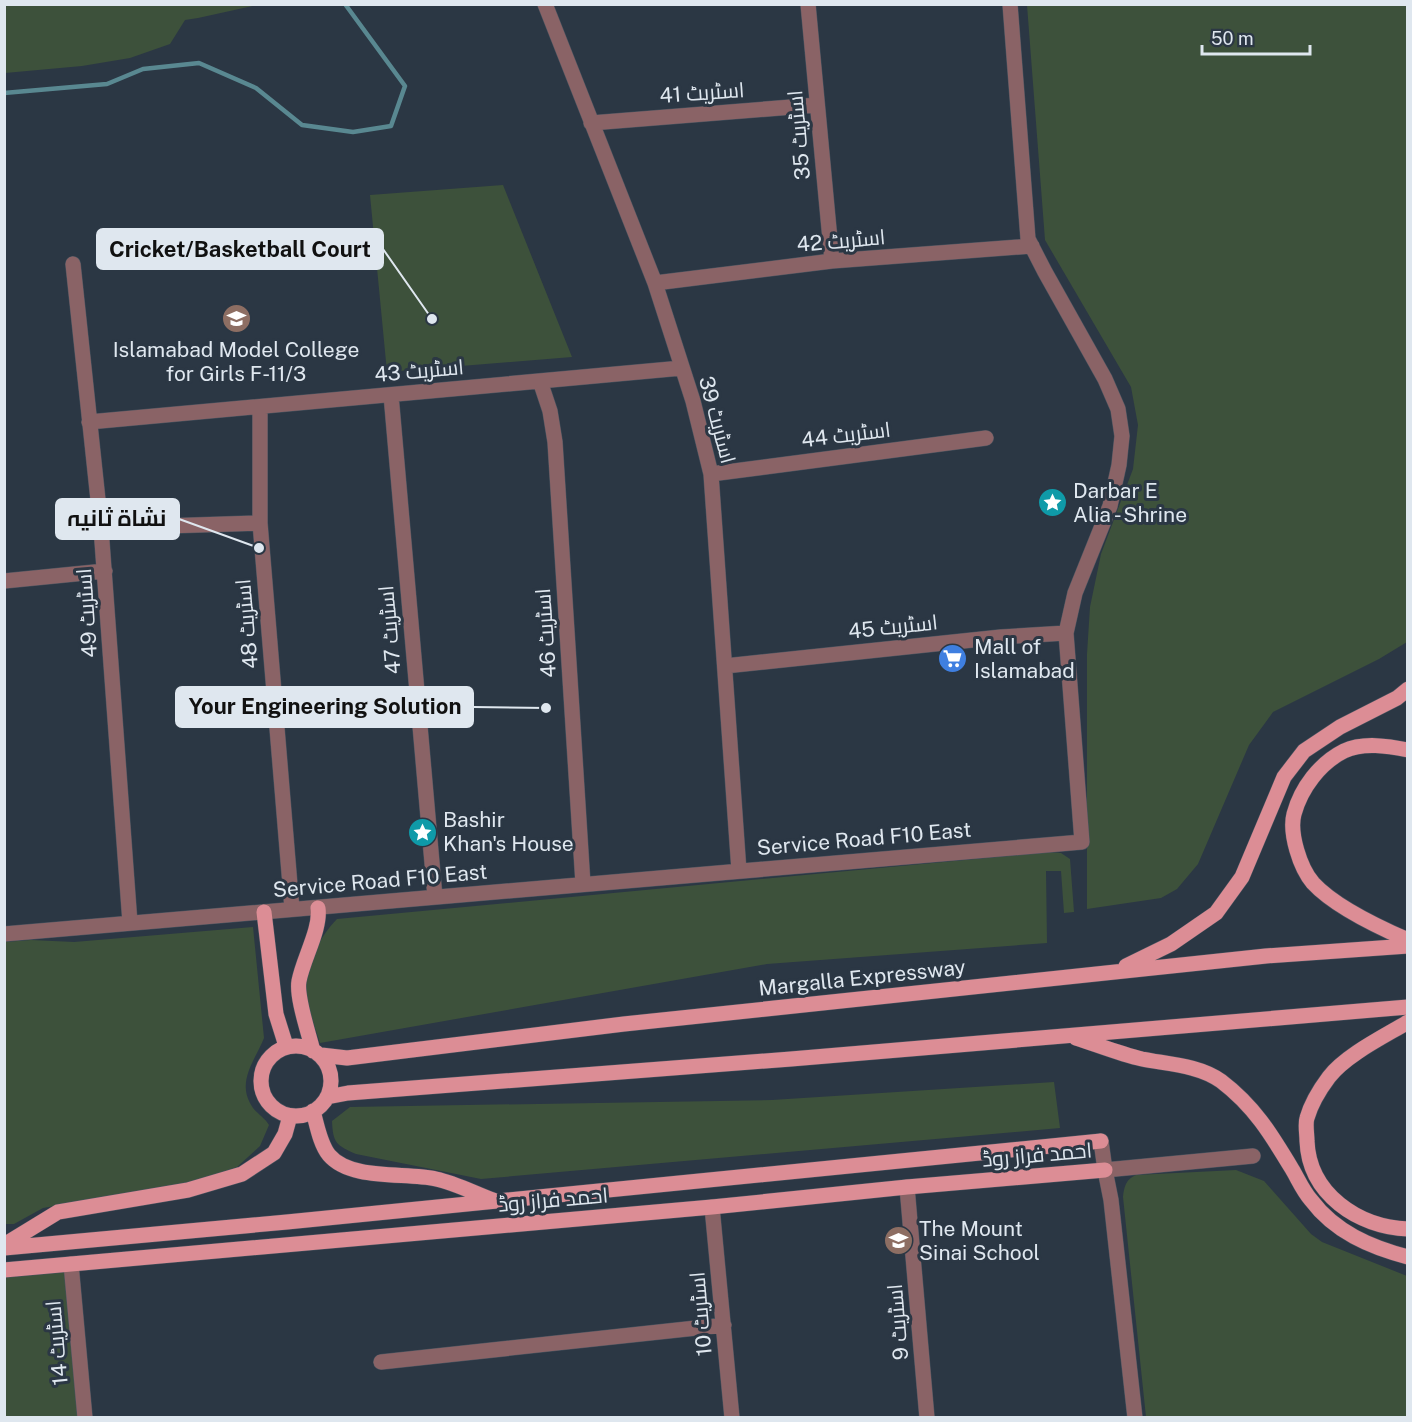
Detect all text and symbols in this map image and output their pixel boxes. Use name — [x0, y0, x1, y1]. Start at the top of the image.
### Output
scale bar — [1202, 18, 1310, 56]
text: 50 m — [1211, 28, 1254, 49]
street label: اسٹریٹ 41 — [659, 77, 745, 108]
street label: اسٹریٹ 35 — [782, 89, 815, 181]
street label: اسٹریٹ 42 — [795, 224, 886, 257]
callout: Cricket/Basketball Court — [97, 229, 383, 269]
text: Cricket/Basketball Court — [109, 236, 371, 262]
school or university icon: Islamabad Model College for Girls F-11/3 — [220, 303, 252, 335]
place label: Islamabad Model College for Girls F-11/3 — [113, 337, 359, 386]
street label: اسٹریٹ 43 — [373, 354, 465, 387]
street label: اسٹریٹ 39 — [694, 373, 741, 466]
street label: اسٹریٹ 44 — [800, 417, 892, 452]
place label: Darbar E Alia - Shrine — [1073, 478, 1187, 527]
place icon: Darbar E Alia - Shrine — [1036, 487, 1068, 519]
callout: نشاۃ ثانیہ — [56, 499, 179, 539]
text: نشاۃ ثانیہ — [68, 505, 166, 531]
street label: اسٹریٹ 49 — [71, 567, 102, 659]
street label: اسٹریٹ 48 — [230, 578, 263, 670]
street label: اسٹریٹ 47 — [373, 585, 406, 676]
street label: اسٹریٹ 46 — [530, 587, 561, 679]
street label: اسٹریٹ 45 — [847, 609, 939, 644]
place label: Mall of Islamabad — [974, 634, 1075, 683]
supermarket icon: Mall of Islamabad — [937, 643, 969, 675]
callout: Your Engineering Solution — [176, 687, 473, 727]
text: Your Engineering Solution — [189, 693, 461, 719]
place label: Bashir Khan's House — [443, 807, 574, 856]
place icon: Bashir Khan's House — [406, 816, 438, 848]
street label: Service Road F10 East — [756, 817, 972, 860]
street label: Service Road F10 East — [272, 859, 488, 902]
street label: Margalla Expressway — [757, 954, 967, 1001]
street label: احمد فراز روڈ — [981, 1137, 1093, 1172]
street label: احمد فراز روڈ — [497, 1182, 609, 1217]
place label: The Mount Sinai School — [919, 1216, 1040, 1265]
school or university icon: The Mount Sinai School — [882, 1225, 914, 1257]
street label: اسٹریٹ 10 — [684, 1271, 717, 1357]
street label: اسٹریٹ 9 — [882, 1283, 913, 1361]
street label: اسٹریٹ 14 — [40, 1300, 73, 1387]

